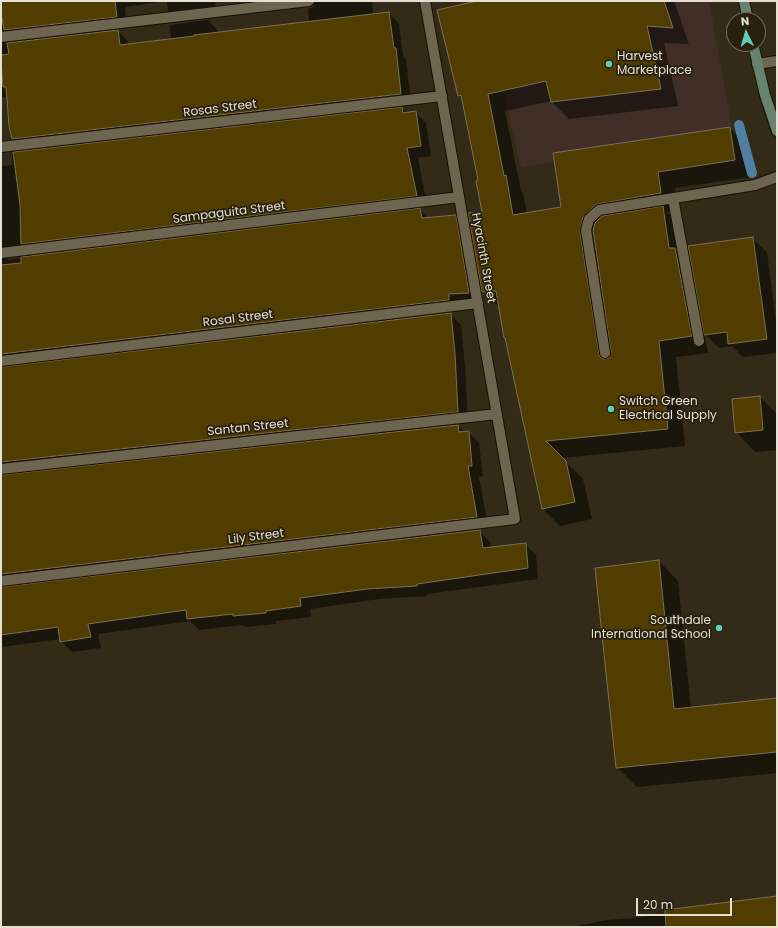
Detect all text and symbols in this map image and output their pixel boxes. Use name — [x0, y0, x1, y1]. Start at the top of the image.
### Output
north arrow — [726, 12, 766, 52]
text: N — [740, 13, 750, 29]
place label: Harvest Marketplace — [617, 50, 692, 78]
marker: Harvest Marketplace — [604, 59, 614, 69]
street label: Rosas Street — [182, 97, 258, 121]
street label: Sampaguita Street — [172, 199, 286, 227]
street label: Hyacinth Street — [468, 212, 498, 304]
street label: Rosal Street — [202, 308, 274, 330]
place label: Switch Green Electrical Supply — [619, 395, 717, 423]
marker: Switch Green Electrical Supply — [606, 404, 616, 414]
street label: Santan Street — [207, 417, 289, 439]
street label: Lily Street — [227, 526, 285, 548]
place label: Southdale International School — [591, 614, 711, 642]
marker: Southdale International School — [714, 623, 724, 633]
scale bar — [638, 890, 734, 916]
text: 20 m — [643, 896, 673, 913]

